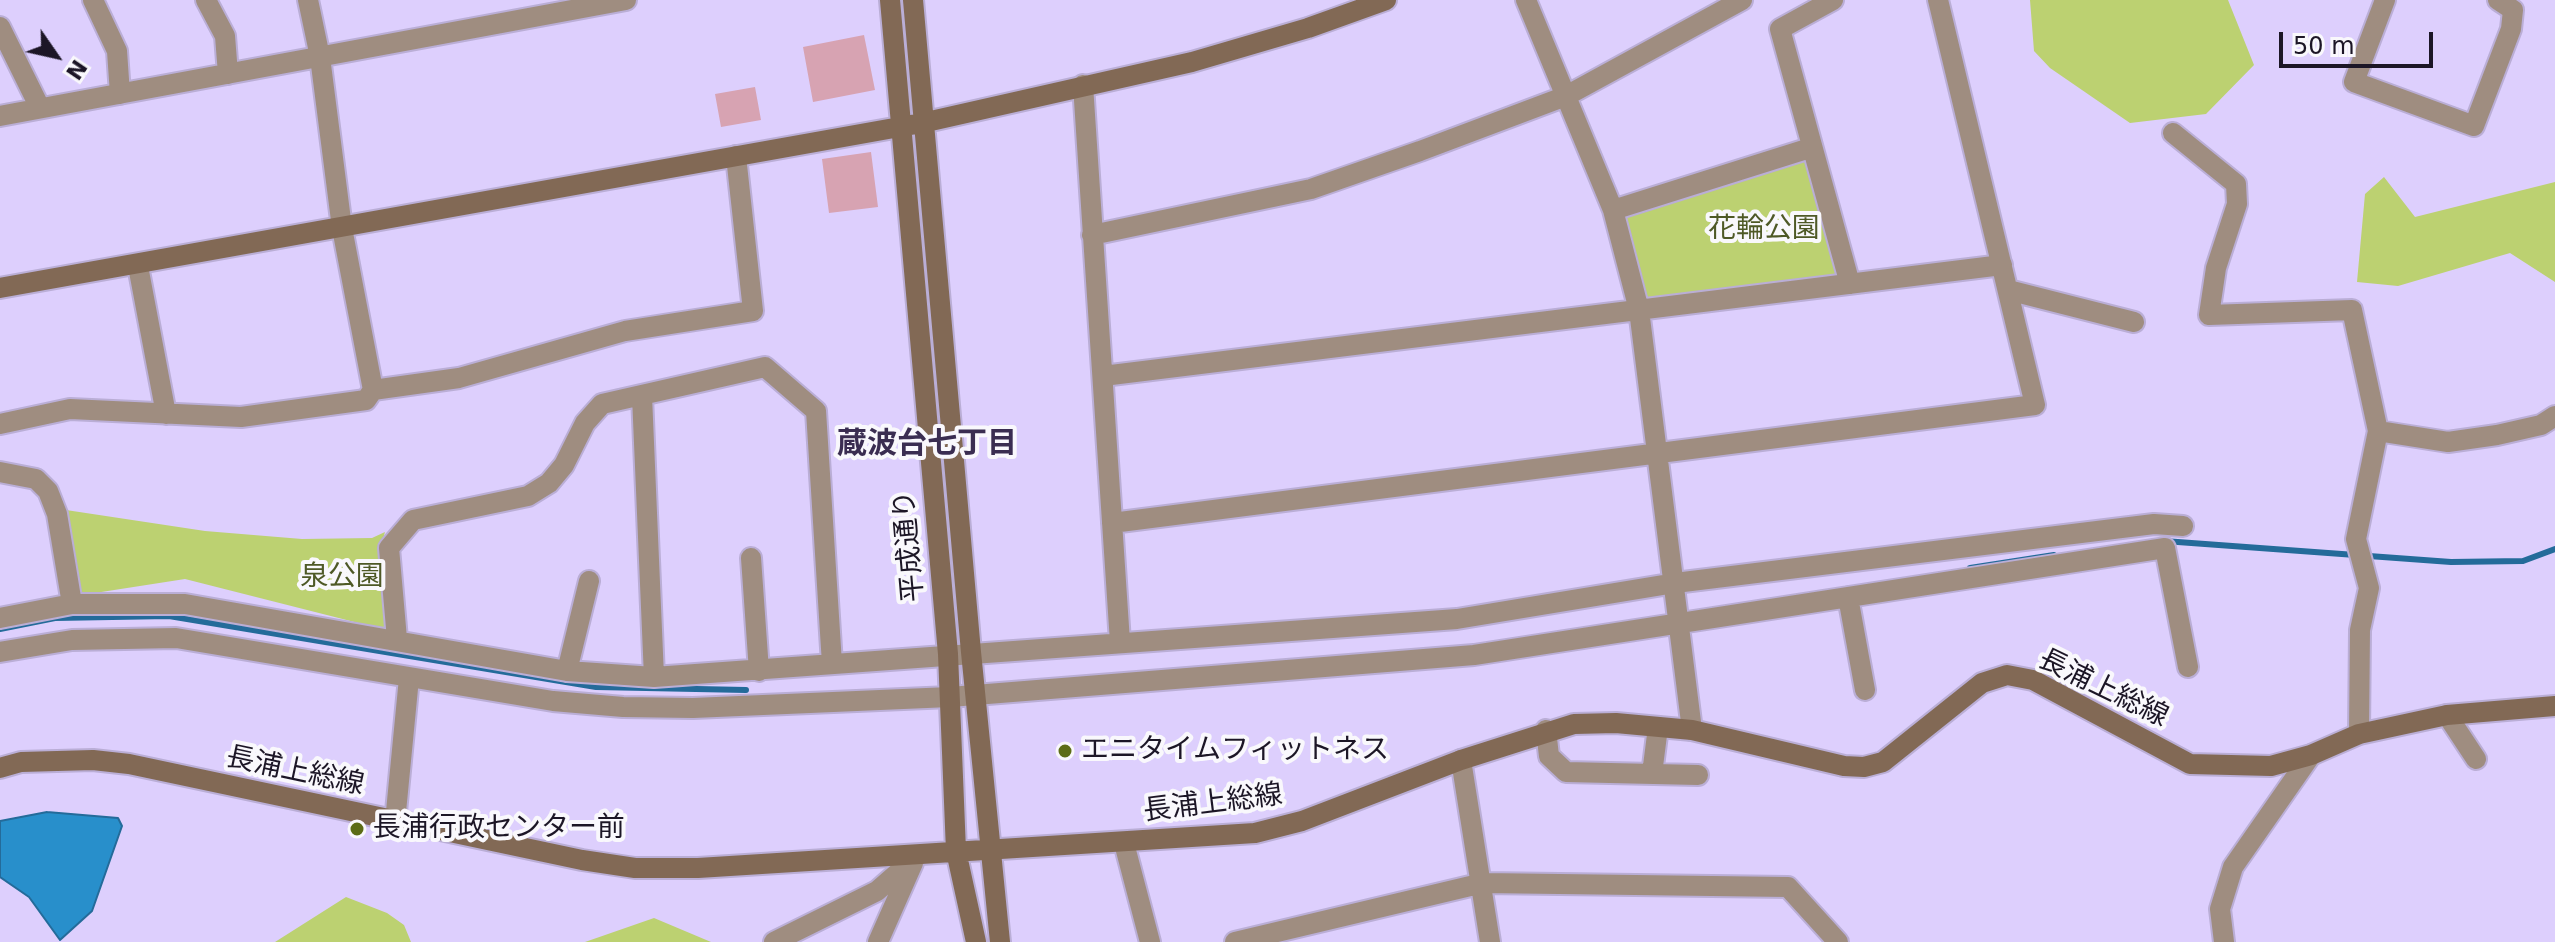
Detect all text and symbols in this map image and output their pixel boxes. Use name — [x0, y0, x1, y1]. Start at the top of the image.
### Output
north arrow — [16, 16, 96, 96]
scale bar — [2283, 16, 2437, 66]
text: 50 m — [2293, 32, 2355, 60]
text: N — [61, 55, 92, 84]
park label: 花輪公園 — [1708, 213, 1820, 247]
district label: 蔵波台七丁目 — [837, 427, 1017, 463]
street label: 平成通り — [888, 489, 932, 603]
park label: 泉公園 — [300, 561, 384, 595]
street label: 長浦上総線 — [2033, 643, 2173, 735]
place label: エニタイムフィットネス — [1081, 734, 1389, 768]
street label: 長浦上総線 — [223, 741, 367, 803]
marker: エニタイムフィットネス — [1056, 742, 1074, 760]
street label: 長浦上総線 — [1141, 779, 1285, 829]
place label: 長浦行政センター前 — [373, 812, 625, 846]
marker: 長浦行政センター前 — [348, 820, 366, 838]

